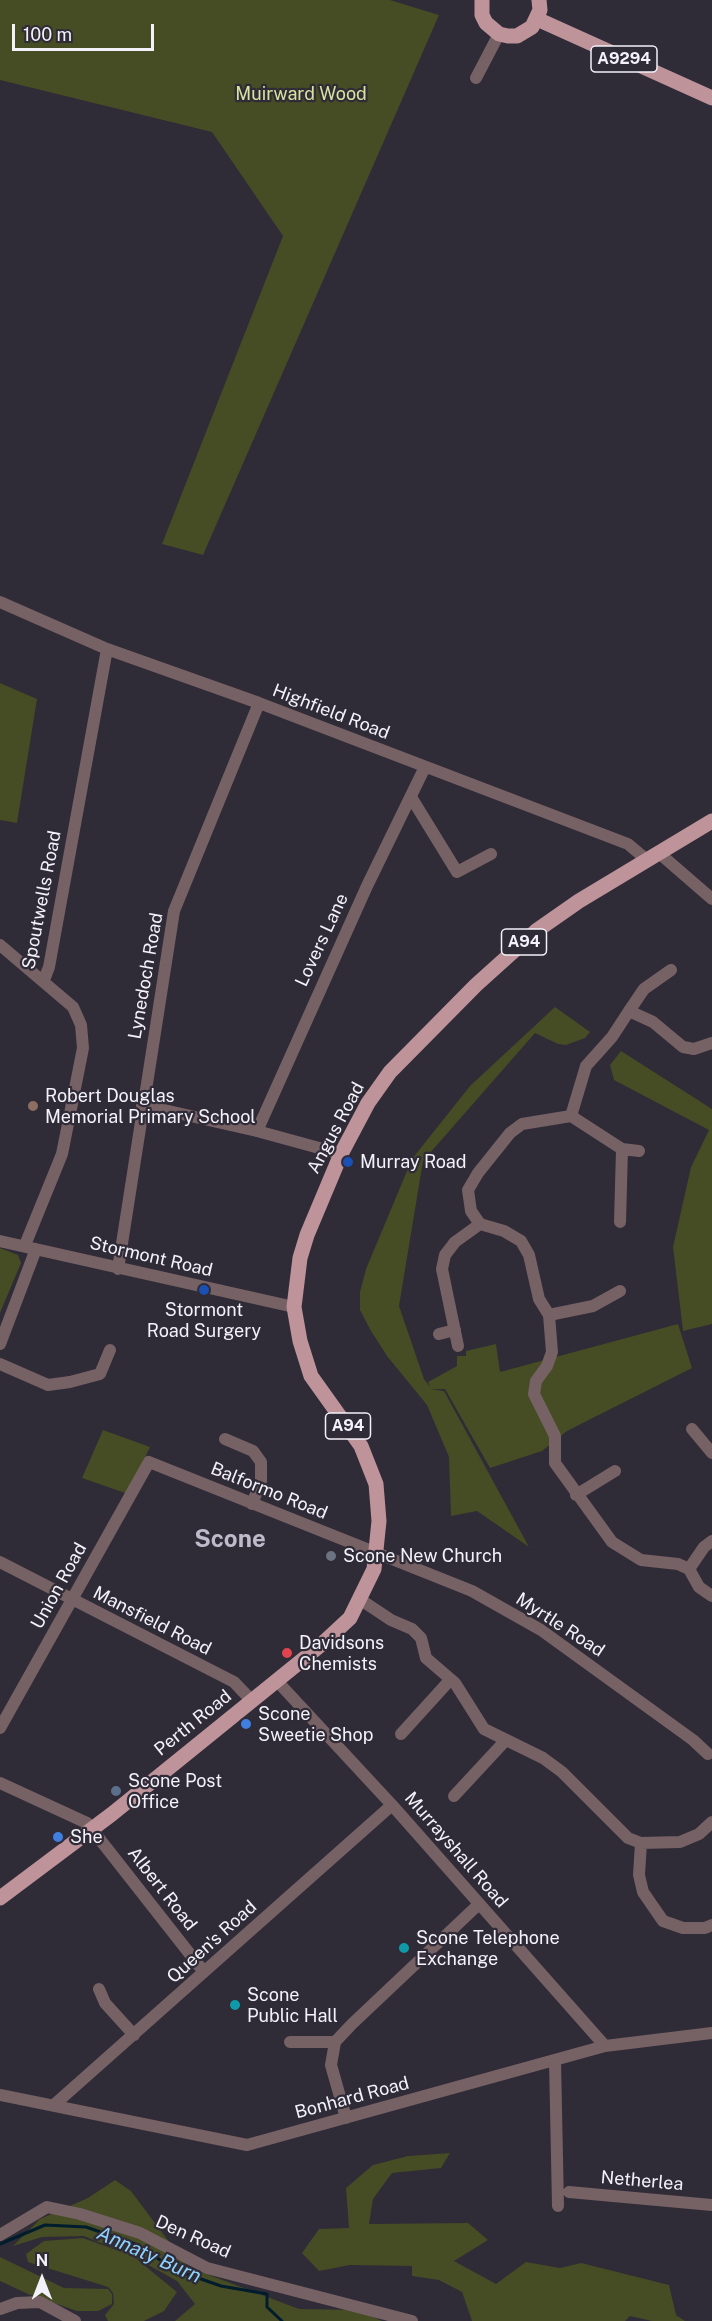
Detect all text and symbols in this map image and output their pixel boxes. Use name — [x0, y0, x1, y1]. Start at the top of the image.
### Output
scale bar — [15, 12, 158, 50]
text: 100 m — [23, 24, 72, 45]
road number: A9294 — [591, 46, 657, 72]
park label: Muirward Wood — [235, 83, 367, 105]
street label: Highfield Road — [269, 680, 393, 744]
street label: Spoutwells Road — [18, 829, 66, 971]
street label: Lovers Lane — [291, 890, 353, 990]
street label: Lynedoch Road — [124, 911, 168, 1041]
road number: A94 — [502, 929, 546, 955]
street label: Angus Road — [303, 1078, 369, 1178]
place label: Robert Douglas Memorial Primary School — [45, 1085, 256, 1128]
marker: Robert Douglas Memorial Primary School — [26, 1099, 40, 1113]
place label: Murray Road — [360, 1151, 467, 1173]
marker: Murray Road — [341, 1155, 355, 1169]
street label: Stormont Road — [87, 1232, 215, 1282]
marker: Stormont Road Surgery — [197, 1283, 211, 1297]
place label: Stormont Road Surgery — [147, 1299, 261, 1342]
road number: A94 — [326, 1413, 370, 1439]
street label: Balformo Road — [207, 1458, 331, 1524]
district label: Scone — [194, 1526, 266, 1554]
street label: Union Road — [27, 1539, 91, 1633]
place label: Scone New Church — [343, 1545, 502, 1567]
marker: Scone New Church — [324, 1549, 338, 1563]
street label: Mansfield Road — [89, 1582, 215, 1660]
street label: Myrtle Road — [512, 1588, 608, 1662]
place label: Davidsons Chemists — [299, 1632, 384, 1674]
marker: Davidsons Chemists — [280, 1646, 294, 1660]
street label: Perth Road — [150, 1685, 236, 1761]
place label: Scone Sweetie Shop — [258, 1703, 373, 1746]
marker: Scone Sweetie Shop — [239, 1717, 253, 1731]
place label: Scone Post Office — [128, 1770, 222, 1812]
marker: Scone Post Office — [109, 1784, 123, 1798]
street label: Murrayshall Road — [400, 1788, 512, 1912]
place label: She — [70, 1826, 103, 1848]
marker: She — [51, 1830, 65, 1844]
street label: Albert Road — [123, 1843, 201, 1935]
street label: Queen's Road — [163, 1896, 261, 1988]
place label: Scone Telephone Exchange — [416, 1927, 560, 1970]
marker: Scone Telephone Exchange — [397, 1941, 411, 1955]
place label: Scone Public Hall — [247, 1984, 338, 2026]
marker: Scone Public Hall — [228, 1998, 242, 2012]
street label: Bonhard Road — [292, 2072, 412, 2124]
street label: Netherlea — [600, 2167, 684, 2195]
street label: Den Road — [152, 2211, 234, 2263]
water label: Annaty Burn — [93, 2221, 205, 2289]
north arrow — [12, 2249, 72, 2309]
text: N — [36, 2251, 48, 2270]

